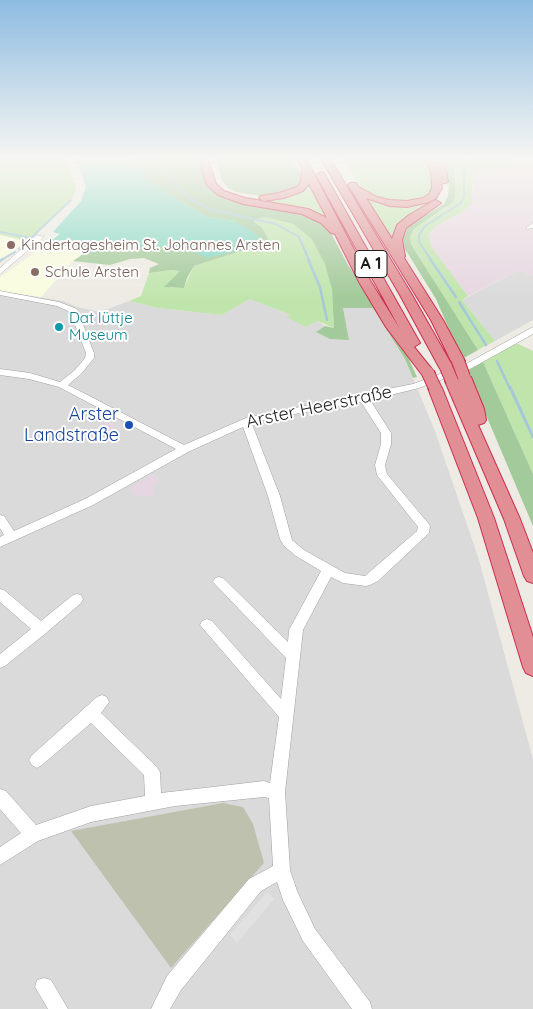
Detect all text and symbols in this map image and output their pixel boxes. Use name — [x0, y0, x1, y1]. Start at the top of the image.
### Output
place label: Kindertagesheim St. Johannes Arsten — [21, 236, 280, 254]
marker: Kindertagesheim St. Johannes Arsten — [5, 239, 17, 251]
road number: A 1 — [355, 250, 387, 278]
place label: Schule Arsten — [45, 263, 139, 281]
marker: Schule Arsten — [29, 266, 41, 278]
place label: Dat lüttje Museum — [69, 309, 133, 344]
marker: Dat lüttje Museum — [53, 321, 65, 333]
street label: Arster Heerstraße — [244, 381, 394, 433]
place label: Arster Landstraße — [24, 404, 119, 446]
marker: Arster Landstraße — [123, 419, 135, 431]

